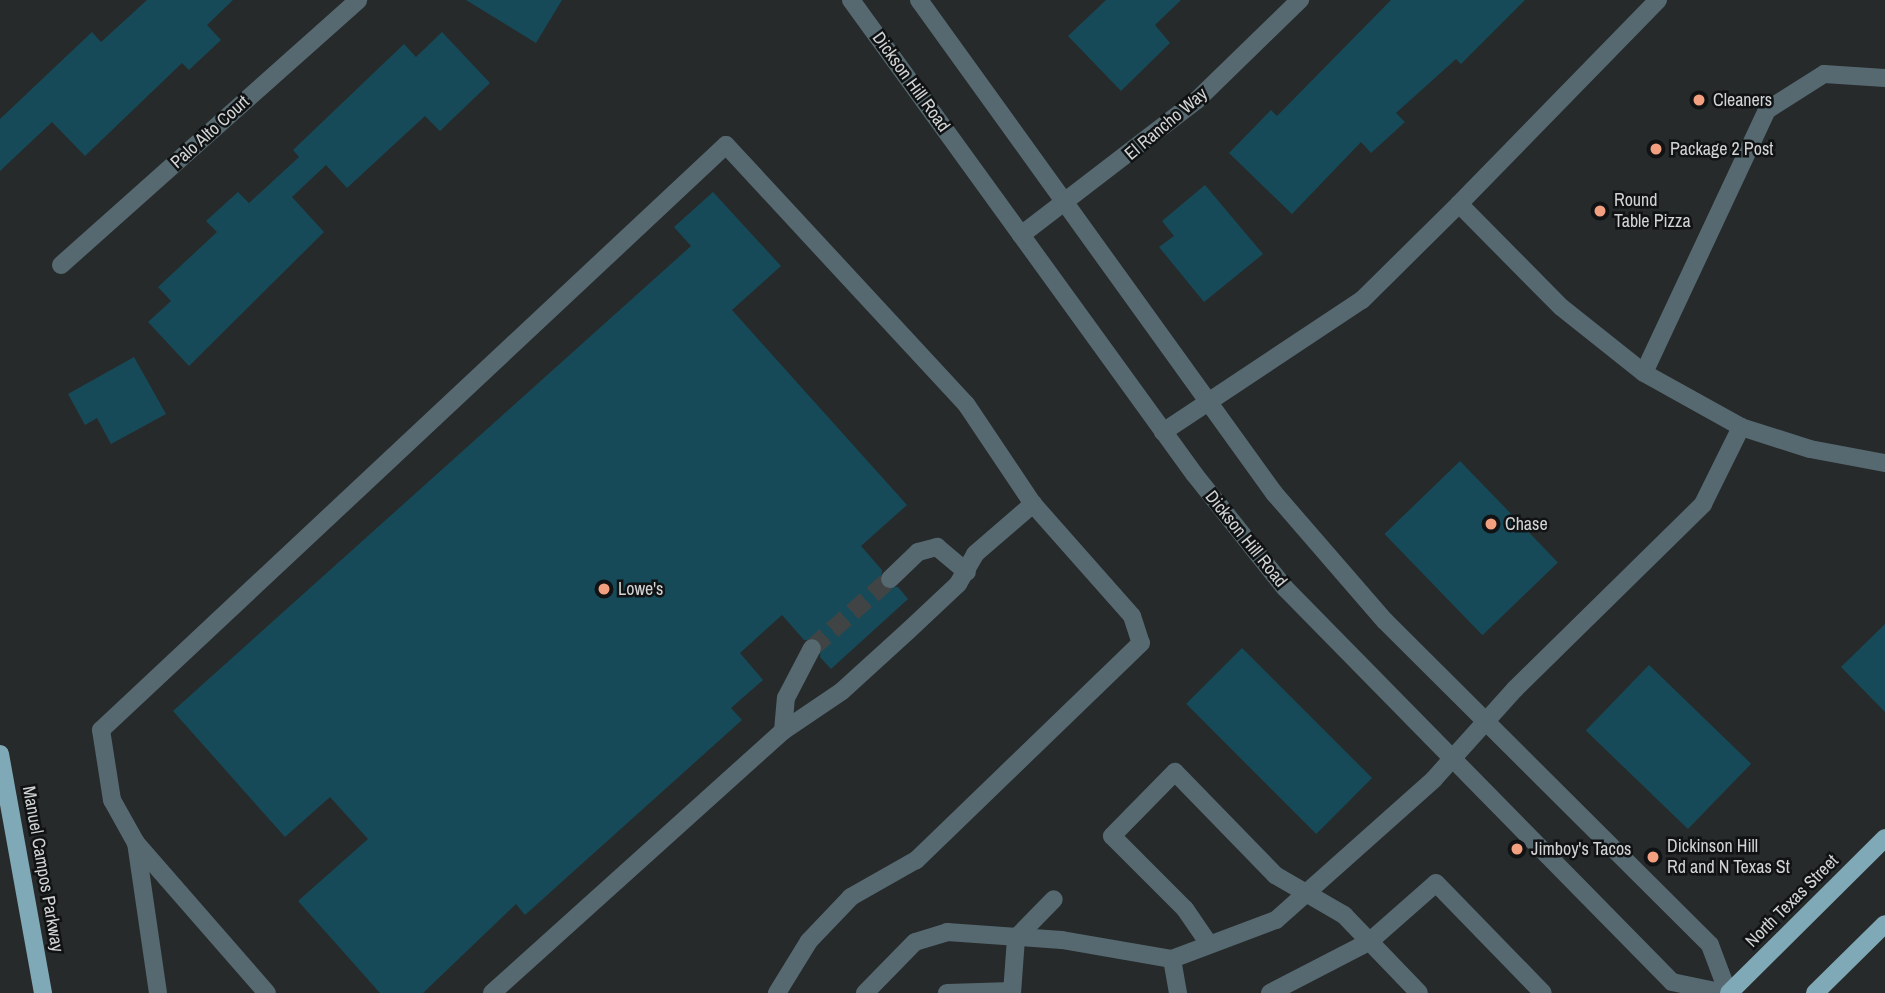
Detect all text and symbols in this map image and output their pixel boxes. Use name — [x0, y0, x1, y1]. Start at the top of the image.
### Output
street label: Dickson Hill Road — [868, 28, 954, 136]
street label: El Rancho Way — [1120, 83, 1212, 165]
place label: Cleaners — [1713, 89, 1772, 111]
street label: Palo Alto Court — [166, 91, 254, 173]
marker: Cleaners — [1691, 92, 1707, 108]
place label: Package 2 Post — [1670, 138, 1773, 160]
marker: Package 2 Post — [1648, 141, 1664, 157]
place label: Round Table Pizza — [1614, 190, 1691, 232]
marker: Round Table Pizza — [1592, 203, 1608, 219]
street label: Dickson Hill Road — [1200, 486, 1292, 592]
place label: Chase — [1505, 513, 1548, 535]
marker: Chase — [1483, 516, 1499, 532]
place label: Lowe's — [618, 578, 663, 600]
marker: Lowe's — [596, 581, 612, 597]
street label: Manuel Campos Parkway — [18, 784, 68, 954]
place label: Dickinson Hill Rd and N Texas St — [1667, 836, 1790, 878]
place label: Jimboy's Tacos — [1531, 838, 1632, 860]
marker: Jimboy's Tacos — [1509, 841, 1525, 857]
marker: Dickinson Hill Rd and N Texas St — [1645, 849, 1661, 865]
street label: North Texas Street — [1741, 850, 1843, 952]

